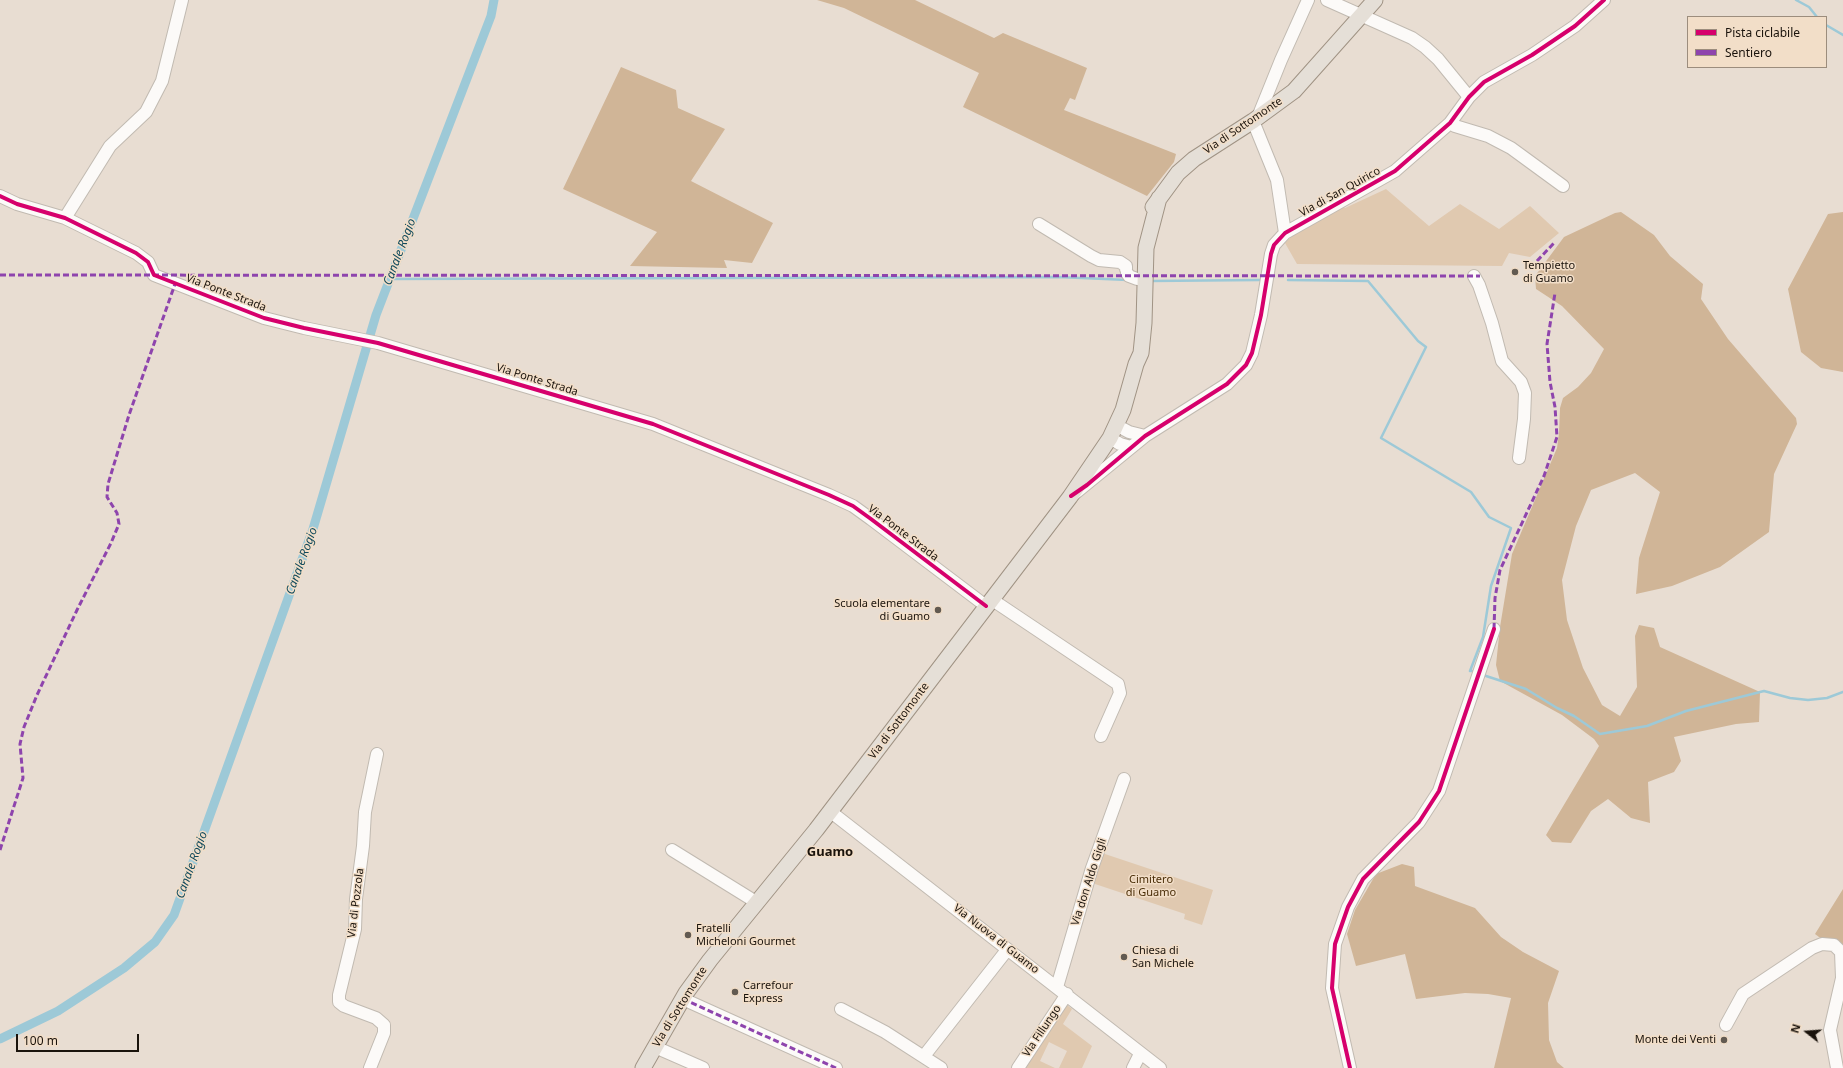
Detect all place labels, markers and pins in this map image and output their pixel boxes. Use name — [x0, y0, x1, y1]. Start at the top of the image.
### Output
place label: Tempietto di Guamo — [1523, 259, 1575, 285]
marker: Tempietto di Guamo — [1510, 267, 1520, 277]
place label: Scuola elementare di Guamo — [834, 597, 930, 623]
marker: Scuola elementare di Guamo — [933, 605, 943, 615]
place label: Fratelli Micheloni Gourmet — [696, 922, 796, 948]
marker: Fratelli Micheloni Gourmet — [683, 930, 693, 940]
place label: Chiesa di San Michele — [1132, 944, 1194, 970]
marker: Chiesa di San Michele — [1119, 952, 1129, 962]
place label: Carrefour Express — [743, 979, 793, 1005]
marker: Carrefour Express — [730, 987, 740, 997]
place label: Monte dei Venti — [1635, 1033, 1716, 1047]
marker: Monte dei Venti — [1719, 1035, 1729, 1045]

